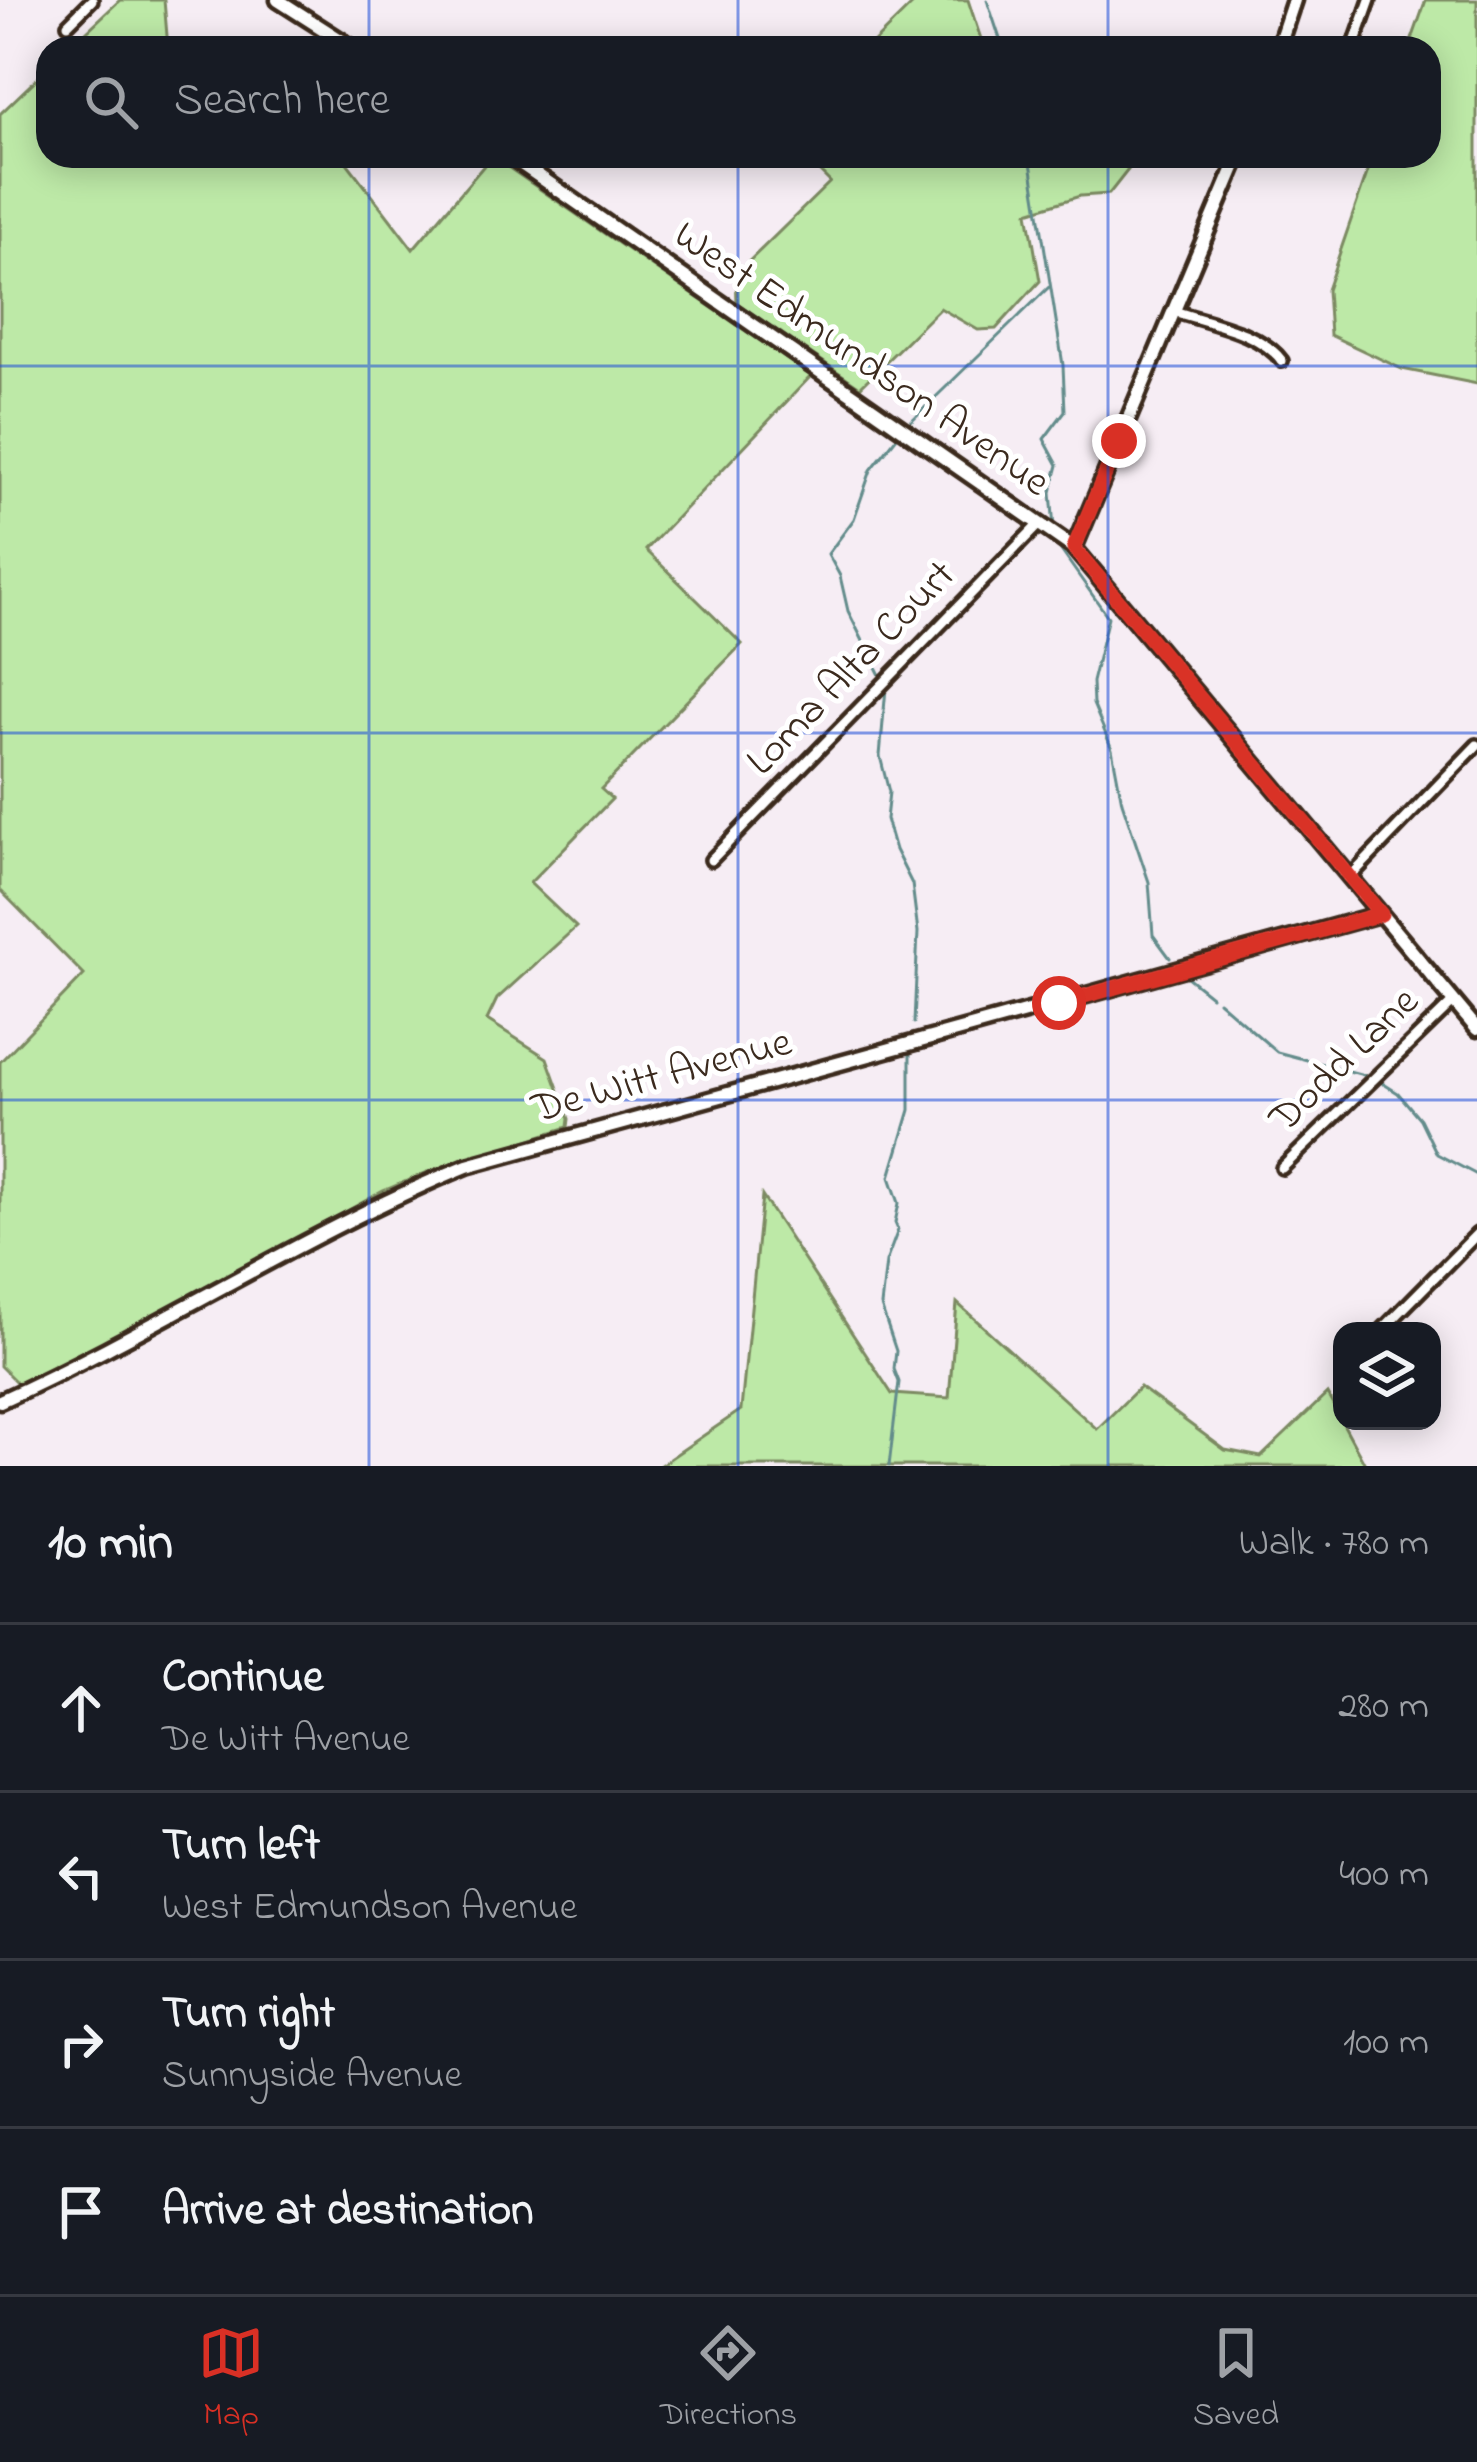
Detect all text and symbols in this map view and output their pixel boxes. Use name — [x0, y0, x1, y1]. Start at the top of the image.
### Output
search box — [36, 36, 1441, 168]
icon: search — [78, 69, 144, 135]
text: Search here — [174, 69, 390, 135]
street label: West Edmundson Avenue — [660, 207, 1062, 513]
route end — [1092, 414, 1146, 468]
street label: Loma Alta Court — [733, 547, 971, 791]
street label: Dodd Lane — [1255, 974, 1434, 1149]
route start — [1032, 976, 1086, 1030]
street label: De Witt Avenue — [524, 1013, 799, 1141]
map controls — [1333, 1322, 1441, 1430]
button: layers — [1333, 1322, 1441, 1430]
text: 10 min — [48, 1507, 173, 1582]
text: Walk · 780 m — [1239, 1516, 1429, 1573]
text: Continue — [162, 1646, 323, 1712]
icon: ahead — [48, 1675, 114, 1741]
text: 280 m — [1338, 1679, 1429, 1736]
text: De Witt Avenue — [162, 1712, 410, 1769]
text: Turn left — [162, 1814, 320, 1880]
icon: left — [48, 1843, 114, 1909]
text: 400 m — [1339, 1847, 1429, 1904]
text: West Edmundson Avenue — [162, 1880, 577, 1937]
text: Turn right — [162, 1982, 335, 2048]
icon: right — [48, 2011, 114, 2077]
text: 100 m — [1343, 2015, 1429, 2072]
text: Sunnyside Avenue — [162, 2048, 462, 2105]
icon: arrive — [48, 2179, 114, 2245]
text: Arrive at destination — [162, 2179, 533, 2245]
tab: Map — [198, 2320, 264, 2440]
tab: Directions — [660, 2320, 797, 2440]
tab: Saved — [1193, 2320, 1279, 2440]

